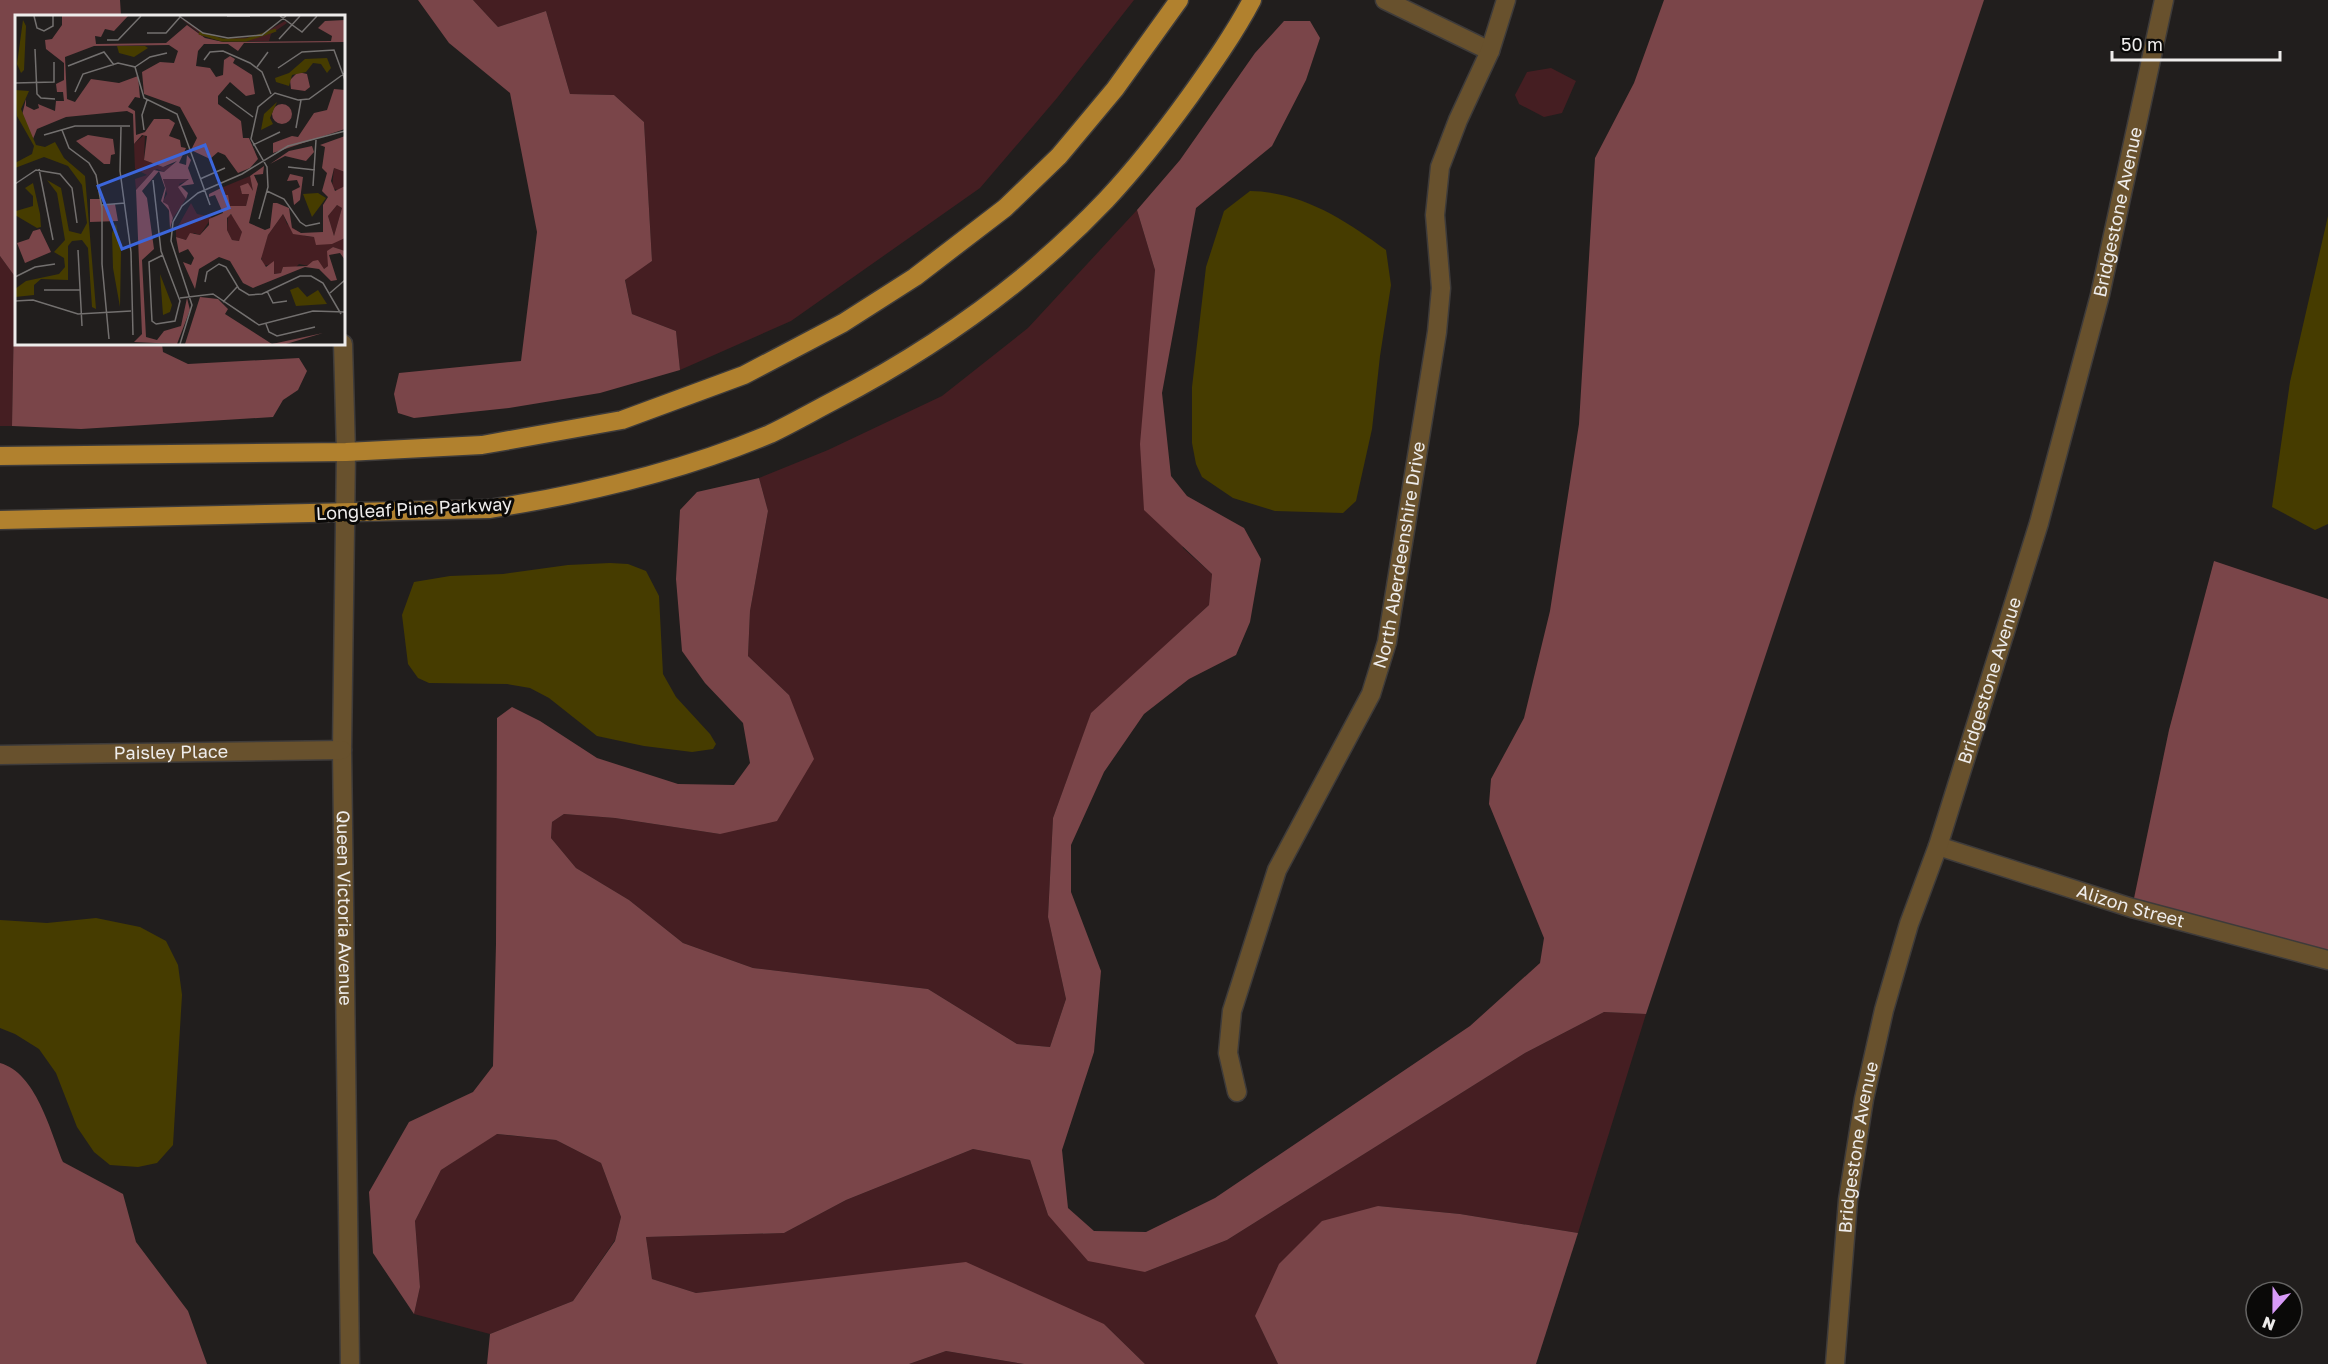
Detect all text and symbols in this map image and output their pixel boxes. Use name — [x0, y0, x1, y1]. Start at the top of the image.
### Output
inset map — [15, 15, 345, 345]
scale bar — [2112, 24, 2280, 62]
text: 50 m — [2121, 33, 2163, 55]
street label: Bridgestone Avenue — [2088, 125, 2146, 299]
street label: North Aberdeenshire Drive — [1368, 440, 1429, 671]
street label: Longleaf Pine Parkway — [315, 492, 512, 524]
street label: Bridgestone Avenue — [1952, 594, 2025, 767]
street label: Paisley Place — [114, 740, 228, 763]
street label: Queen Victoria Avenue — [333, 810, 357, 1006]
street label: Alizon Street — [2074, 879, 2187, 931]
street label: Bridgestone Avenue — [1833, 1059, 1882, 1234]
north arrow — [2244, 1280, 2304, 1340]
text: N — [2259, 1312, 2278, 1336]

